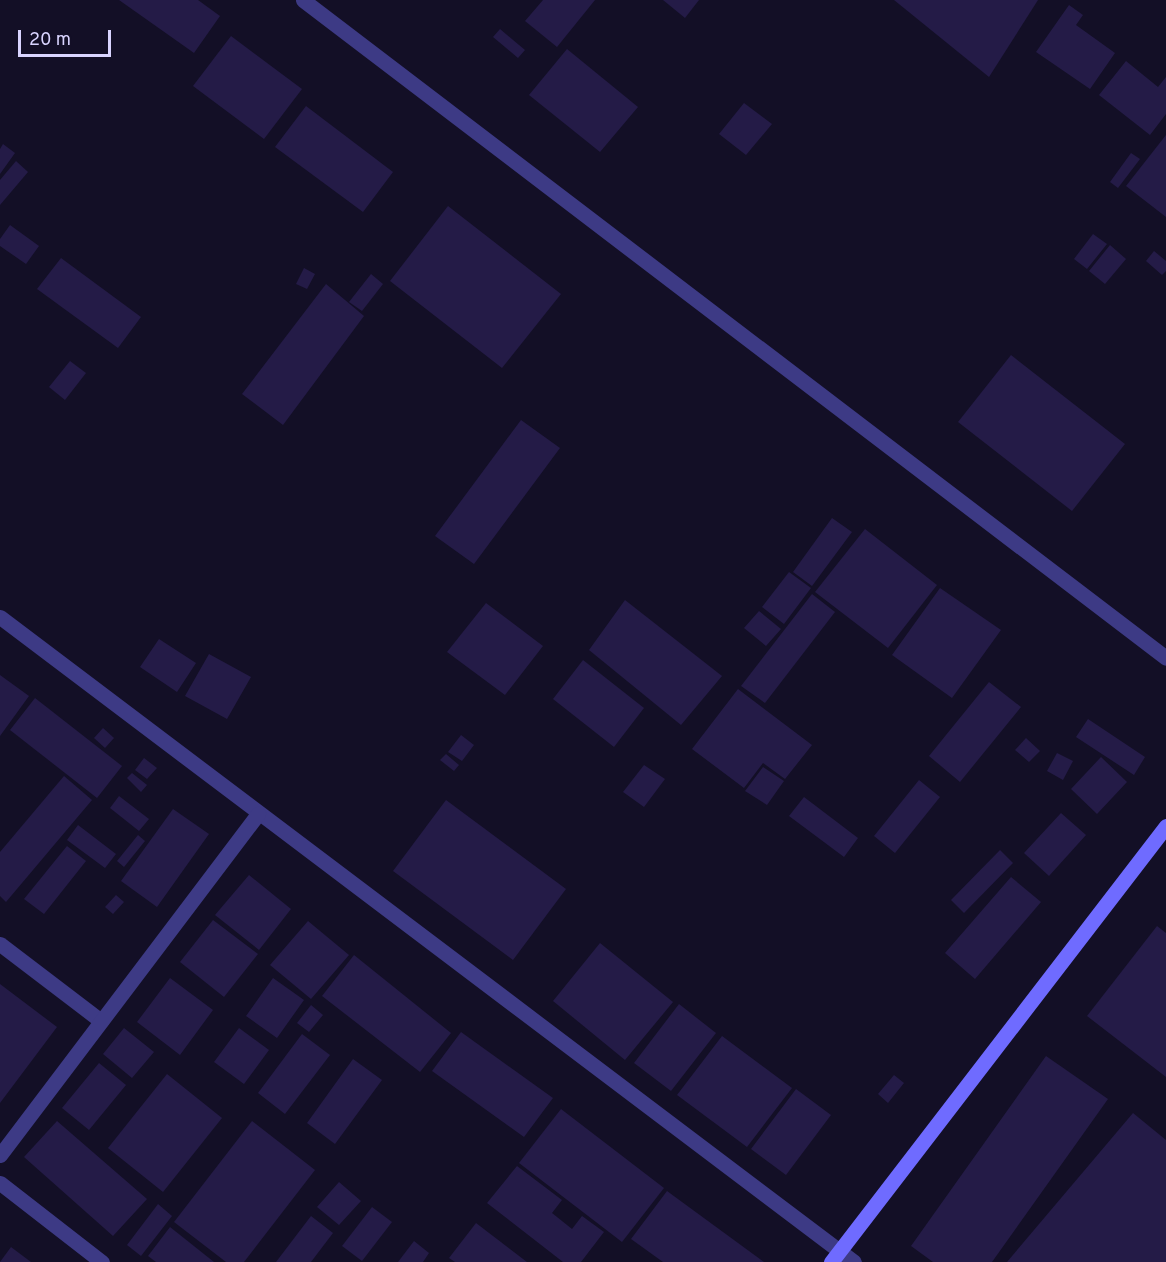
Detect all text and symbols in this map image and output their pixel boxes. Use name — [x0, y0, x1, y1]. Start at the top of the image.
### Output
scale bar — [21, 18, 114, 56]
text: 20 m — [29, 29, 71, 52]

